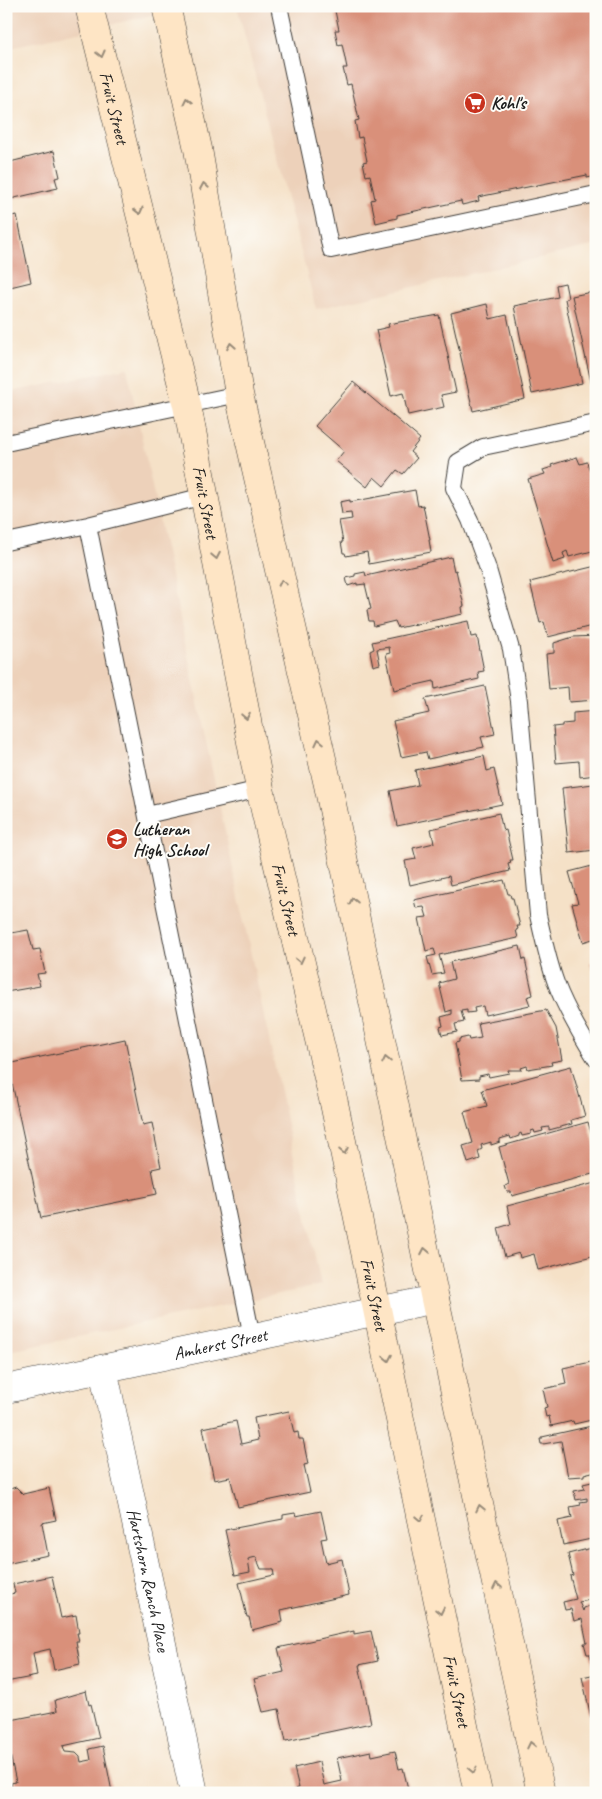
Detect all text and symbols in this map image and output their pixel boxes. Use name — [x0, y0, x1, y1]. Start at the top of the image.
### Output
one-way arrow — [95, 49, 106, 58]
street label: Fruit Street — [95, 70, 134, 148]
supermarket icon: Kohl's — [463, 91, 487, 115]
place label: Kohl's — [491, 92, 528, 114]
one-way arrow — [182, 97, 193, 106]
one-way arrow — [199, 181, 209, 190]
one-way arrow — [133, 207, 144, 216]
one-way arrow — [226, 341, 236, 350]
street label: Fruit Street — [188, 464, 224, 543]
one-way arrow — [210, 552, 220, 560]
one-way arrow — [277, 579, 288, 588]
one-way arrow — [241, 711, 251, 720]
one-way arrow — [314, 737, 325, 746]
place label: Lutheran High School — [133, 818, 211, 861]
school or university icon: Lutheran High School — [105, 827, 129, 851]
street label: Fruit Street — [267, 861, 306, 940]
one-way arrow — [348, 896, 358, 905]
one-way arrow — [294, 955, 305, 964]
one-way arrow — [381, 1055, 392, 1064]
one-way arrow — [338, 1147, 349, 1156]
one-way arrow — [420, 1246, 431, 1255]
street label: Fruit Street — [356, 1256, 393, 1335]
street label: Amherst Street — [172, 1323, 271, 1365]
one-way arrow — [382, 1354, 393, 1363]
one-way arrow — [475, 1503, 486, 1512]
street label: Hartshorn Ranch Place — [122, 1507, 175, 1655]
one-way arrow — [415, 1513, 425, 1522]
one-way arrow — [492, 1582, 503, 1591]
one-way arrow — [434, 1607, 444, 1615]
street label: Fruit Street — [438, 1653, 475, 1731]
one-way arrow — [526, 1741, 537, 1750]
one-way arrow — [467, 1766, 478, 1774]

